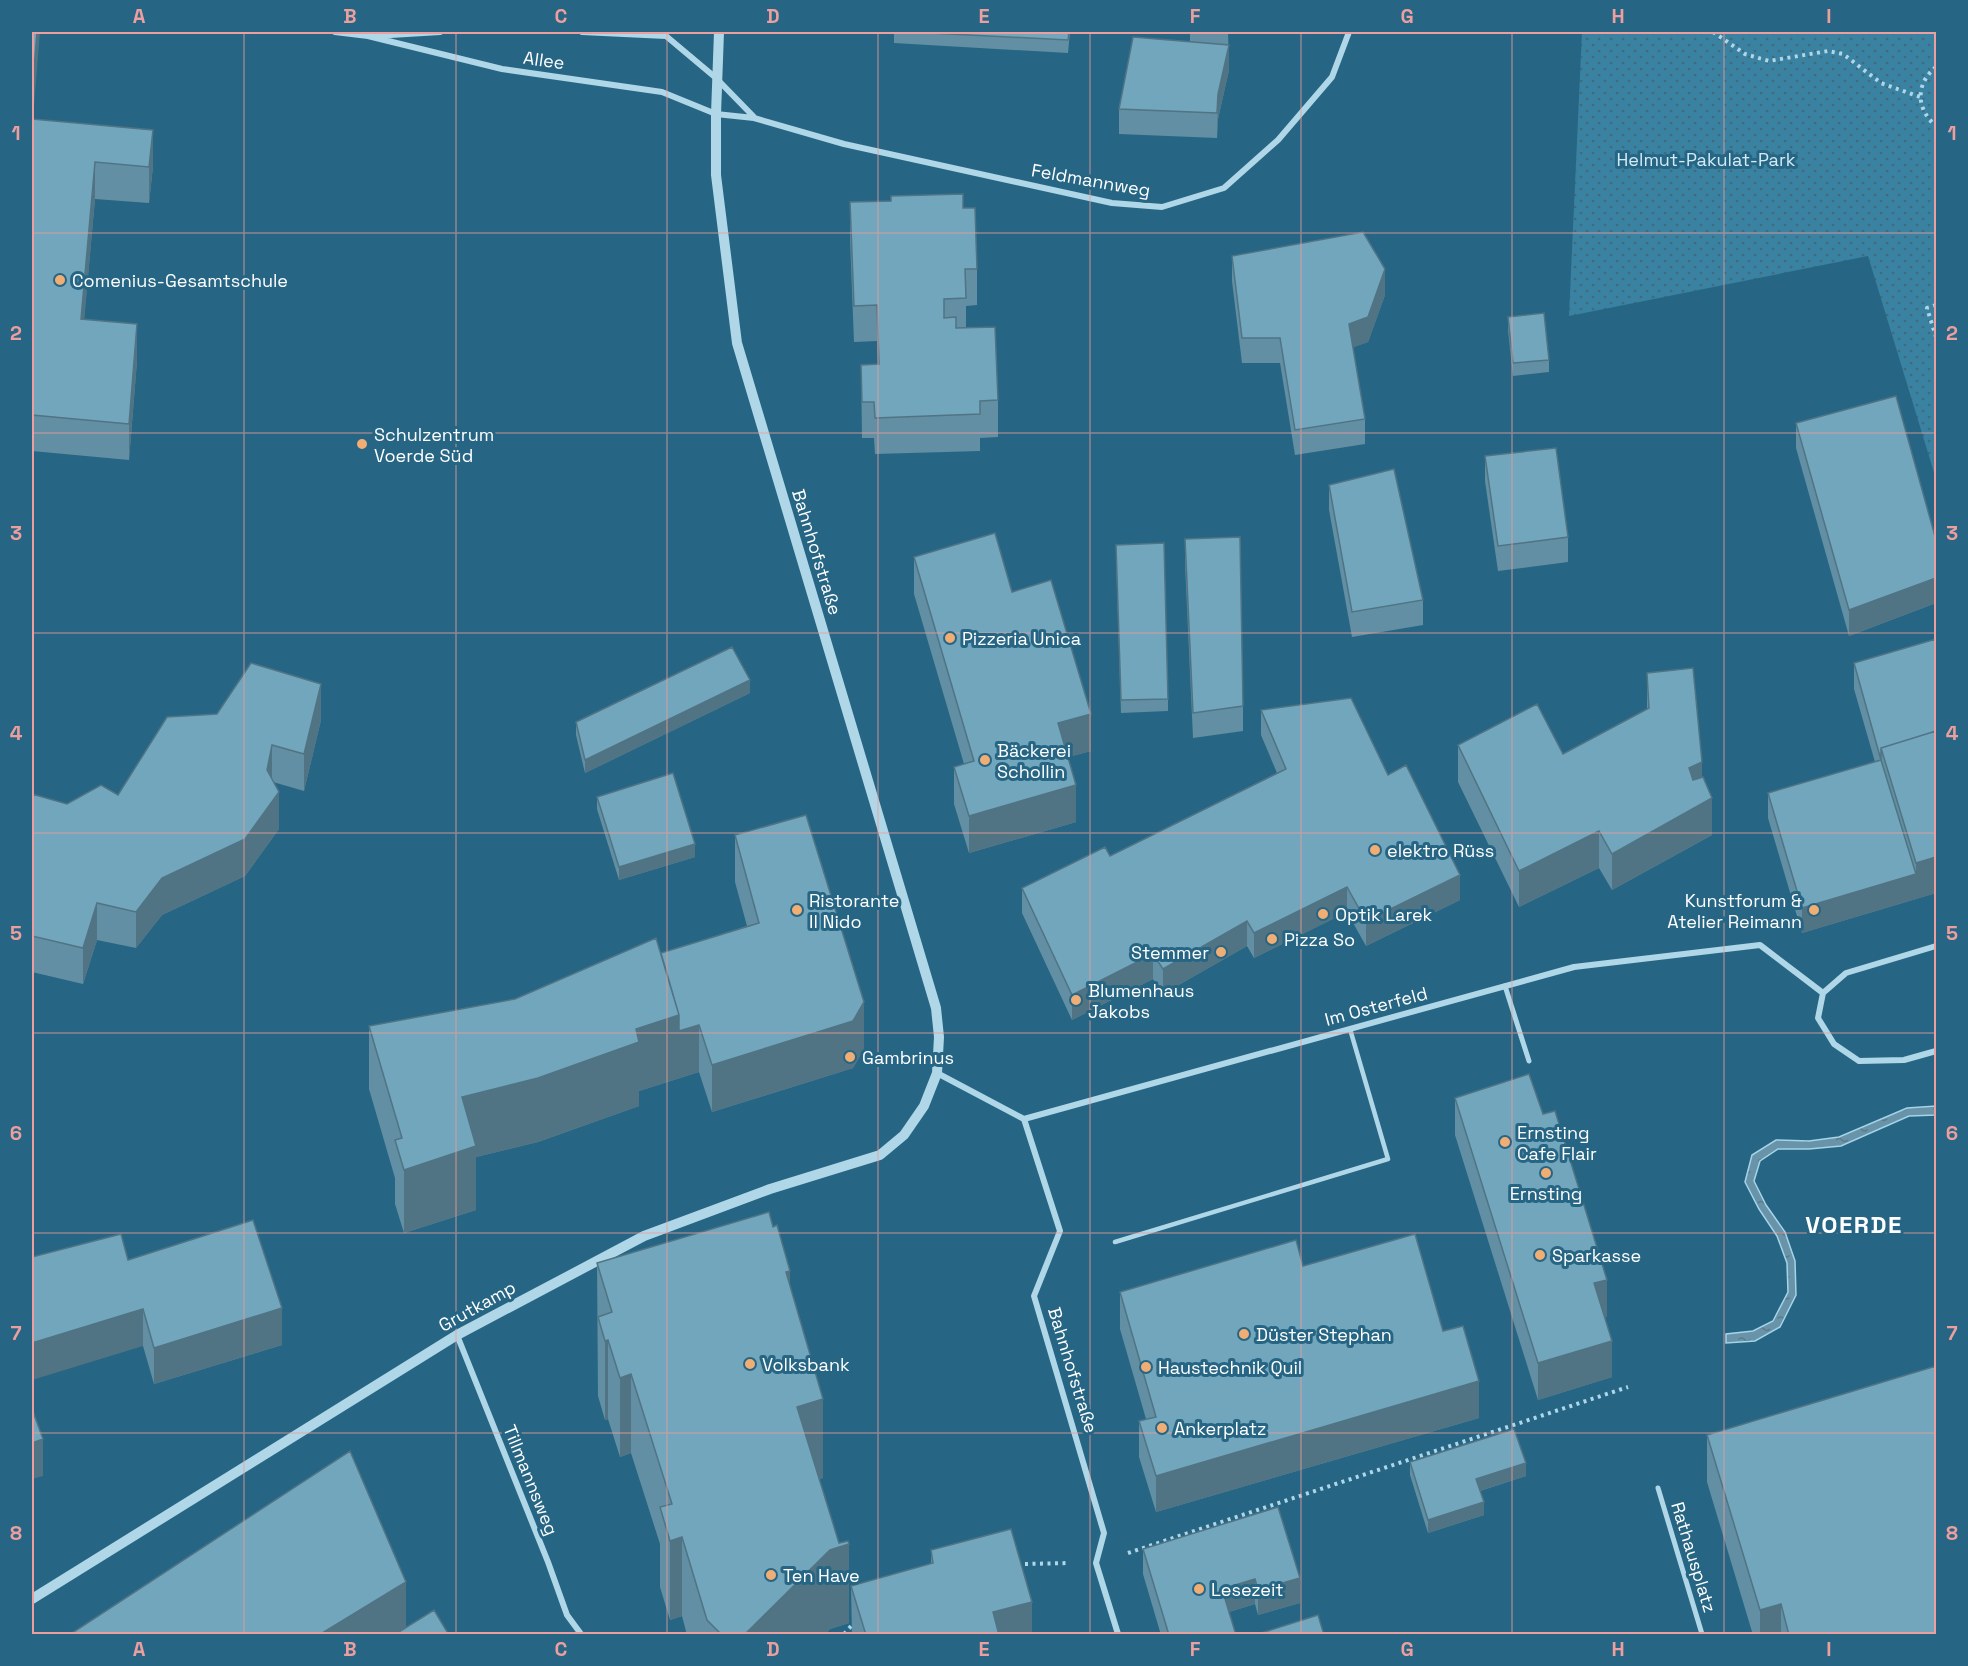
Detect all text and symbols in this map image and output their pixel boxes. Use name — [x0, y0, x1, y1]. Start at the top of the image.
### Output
text: A — [133, 3, 146, 29]
text: B — [343, 3, 357, 29]
text: C — [555, 3, 568, 29]
text: D — [766, 3, 780, 29]
text: E — [978, 3, 990, 29]
text: F — [1190, 3, 1201, 29]
text: G — [1400, 3, 1414, 29]
text: H — [1611, 3, 1625, 29]
text: I — [1826, 3, 1832, 29]
street label: Allee — [522, 46, 566, 74]
text: 1 — [11, 120, 21, 146]
text: 1 — [1947, 120, 1957, 146]
park label: Helmut-Pakulat-Park — [1617, 148, 1796, 171]
street label: Feldmannweg — [1030, 158, 1152, 202]
place label: Comenius-Gesamtschule — [72, 269, 288, 292]
marker: Comenius-Gesamtschule — [53, 273, 67, 287]
text: 2 — [10, 320, 22, 346]
text: 2 — [1946, 320, 1958, 346]
place label: Schulzentrum Voerde Süd — [374, 423, 494, 467]
marker: Schulzentrum Voerde Süd — [355, 437, 369, 451]
street label: Bahnhofstraße — [787, 486, 847, 618]
text: 3 — [10, 520, 22, 546]
text: 3 — [1946, 520, 1958, 546]
place label: Pizzeria Unica — [962, 627, 1081, 650]
marker: Pizzeria Unica — [943, 631, 957, 645]
text: 4 — [10, 720, 23, 746]
text: 4 — [1946, 720, 1959, 746]
place label: Bäckerei Schollin — [997, 739, 1071, 783]
marker: Bäckerei Schollin — [978, 753, 992, 767]
place label: elektro Rüss — [1387, 839, 1494, 862]
marker: elektro Rüss — [1368, 843, 1382, 857]
place label: Ristorante Il Nido — [809, 889, 899, 933]
place label: Kunstforum & Atelier Reimann — [1667, 889, 1802, 933]
marker: Ristorante Il Nido — [790, 903, 804, 917]
place label: Optik Larek — [1335, 903, 1433, 926]
marker: Kunstforum & Atelier Reimann — [1807, 903, 1821, 917]
marker: Optik Larek — [1316, 907, 1330, 921]
text: 5 — [10, 920, 22, 946]
text: 5 — [1946, 920, 1958, 946]
place label: Pizza So — [1284, 928, 1355, 951]
marker: Pizza So — [1265, 932, 1279, 946]
place label: Stemmer — [1131, 941, 1209, 964]
marker: Stemmer — [1214, 945, 1228, 959]
place label: Blumenhaus Jakobs — [1088, 979, 1194, 1023]
street label: Im Osterfeld — [1322, 981, 1430, 1031]
marker: Blumenhaus Jakobs — [1069, 993, 1083, 1007]
place label: Gambrinus — [862, 1046, 954, 1069]
marker: Gambrinus — [843, 1050, 857, 1064]
text: 6 — [10, 1120, 22, 1146]
text: 6 — [1946, 1120, 1958, 1146]
place label: Ernsting Cafe Flair — [1517, 1121, 1597, 1165]
marker: Ernsting Cafe Flair — [1498, 1135, 1512, 1149]
marker: Ernsting — [1539, 1166, 1553, 1180]
place label: Ernsting — [1510, 1182, 1582, 1205]
district label: VOERDE — [1805, 1209, 1903, 1240]
place label: Sparkasse — [1552, 1244, 1641, 1267]
marker: Sparkasse — [1533, 1248, 1547, 1262]
street label: Grutkamp — [434, 1275, 520, 1337]
street label: Bahnhofstraße — [1043, 1304, 1103, 1436]
text: 7 — [10, 1320, 22, 1346]
text: 7 — [1946, 1320, 1958, 1346]
place label: Düster Stephan — [1256, 1323, 1392, 1346]
marker: Düster Stephan — [1237, 1327, 1251, 1341]
place label: Volksbank — [762, 1353, 850, 1376]
place label: Haustechnik Quil — [1158, 1356, 1302, 1379]
marker: Volksbank — [743, 1357, 757, 1371]
marker: Haustechnik Quil — [1139, 1360, 1153, 1374]
place label: Ankerplatz — [1174, 1417, 1266, 1440]
street label: Tillmannsweg — [498, 1421, 564, 1539]
marker: Ankerplatz — [1155, 1421, 1169, 1435]
street label: Rathausplatz — [1666, 1499, 1722, 1615]
text: 8 — [10, 1520, 22, 1546]
text: 8 — [1946, 1520, 1958, 1546]
place label: Ten Have — [783, 1564, 860, 1587]
marker: Ten Have — [764, 1568, 778, 1582]
place label: Lesezeit — [1211, 1578, 1284, 1601]
marker: Lesezeit — [1192, 1582, 1206, 1596]
text: A — [133, 1636, 146, 1662]
text: B — [343, 1636, 357, 1662]
text: C — [555, 1636, 568, 1662]
text: D — [766, 1636, 780, 1662]
text: E — [978, 1636, 990, 1662]
text: F — [1190, 1636, 1201, 1662]
text: G — [1400, 1636, 1414, 1662]
text: H — [1611, 1636, 1625, 1662]
text: I — [1826, 1636, 1832, 1662]

